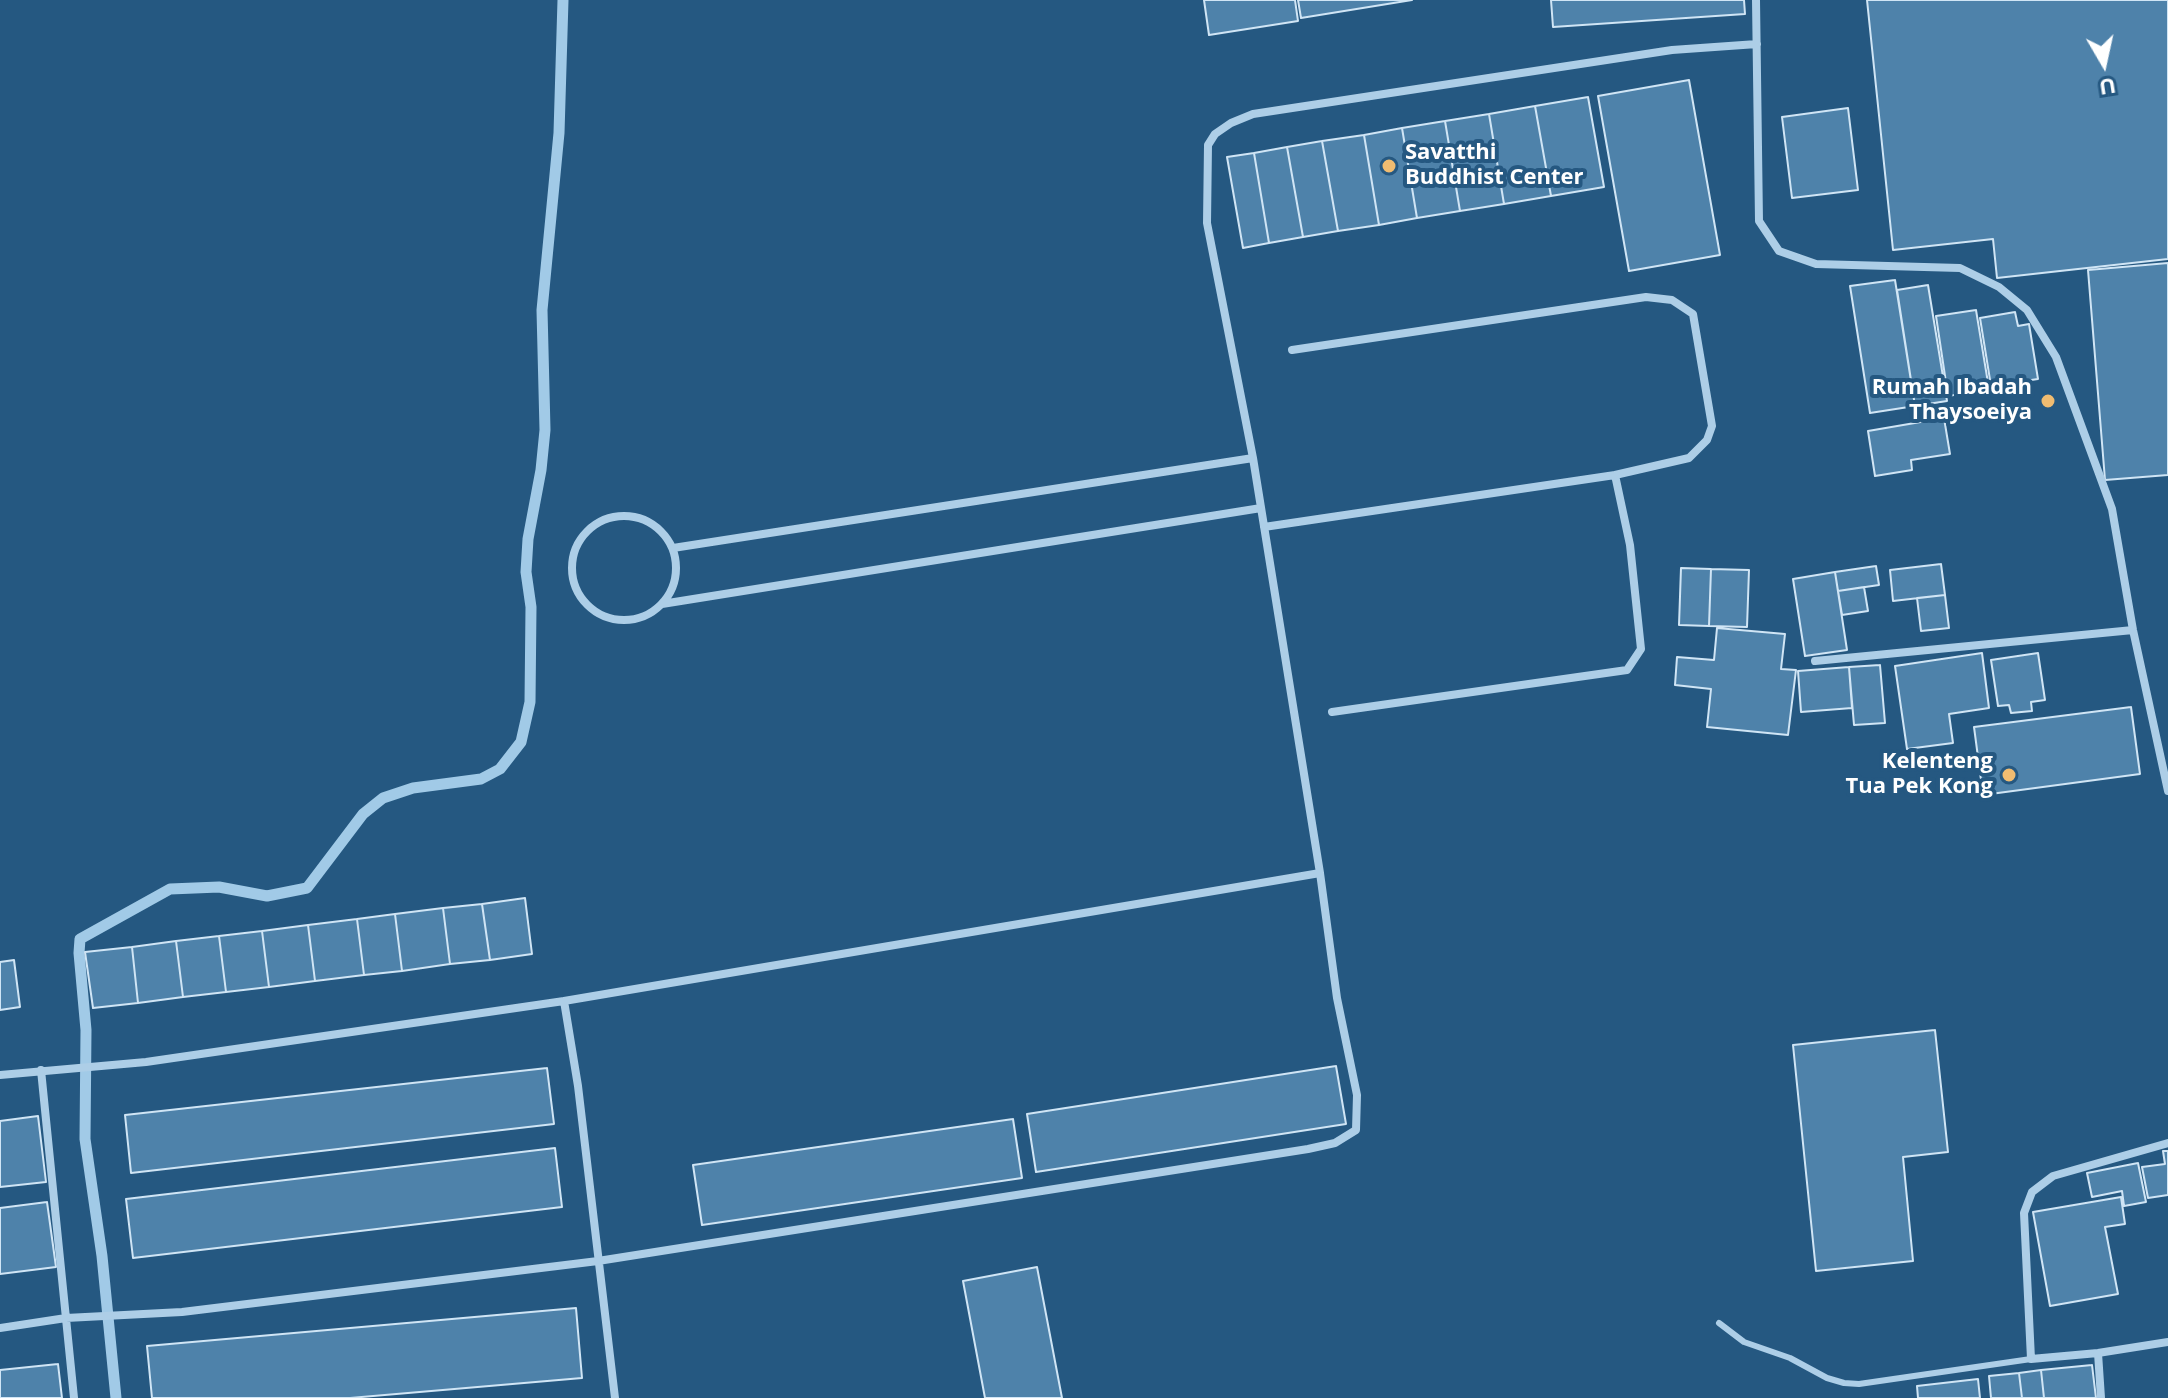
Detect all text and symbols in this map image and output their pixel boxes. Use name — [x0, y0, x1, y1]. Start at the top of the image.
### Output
north arrow — [2064, 24, 2144, 104]
text: U — [2097, 72, 2118, 104]
place label: Savatthi Buddhist Center — [1405, 140, 1583, 192]
marker: Savatthi Buddhist Center — [1380, 157, 1398, 175]
place label: Rumah Ibadah Thaysoeiya — [1872, 375, 2032, 426]
marker: Rumah Ibadah Thaysoeiya — [2039, 392, 2057, 410]
place label: Kelenteng Tua Pek Kong — [1846, 749, 1993, 800]
marker: Kelenteng Tua Pek Kong — [2000, 766, 2018, 784]

